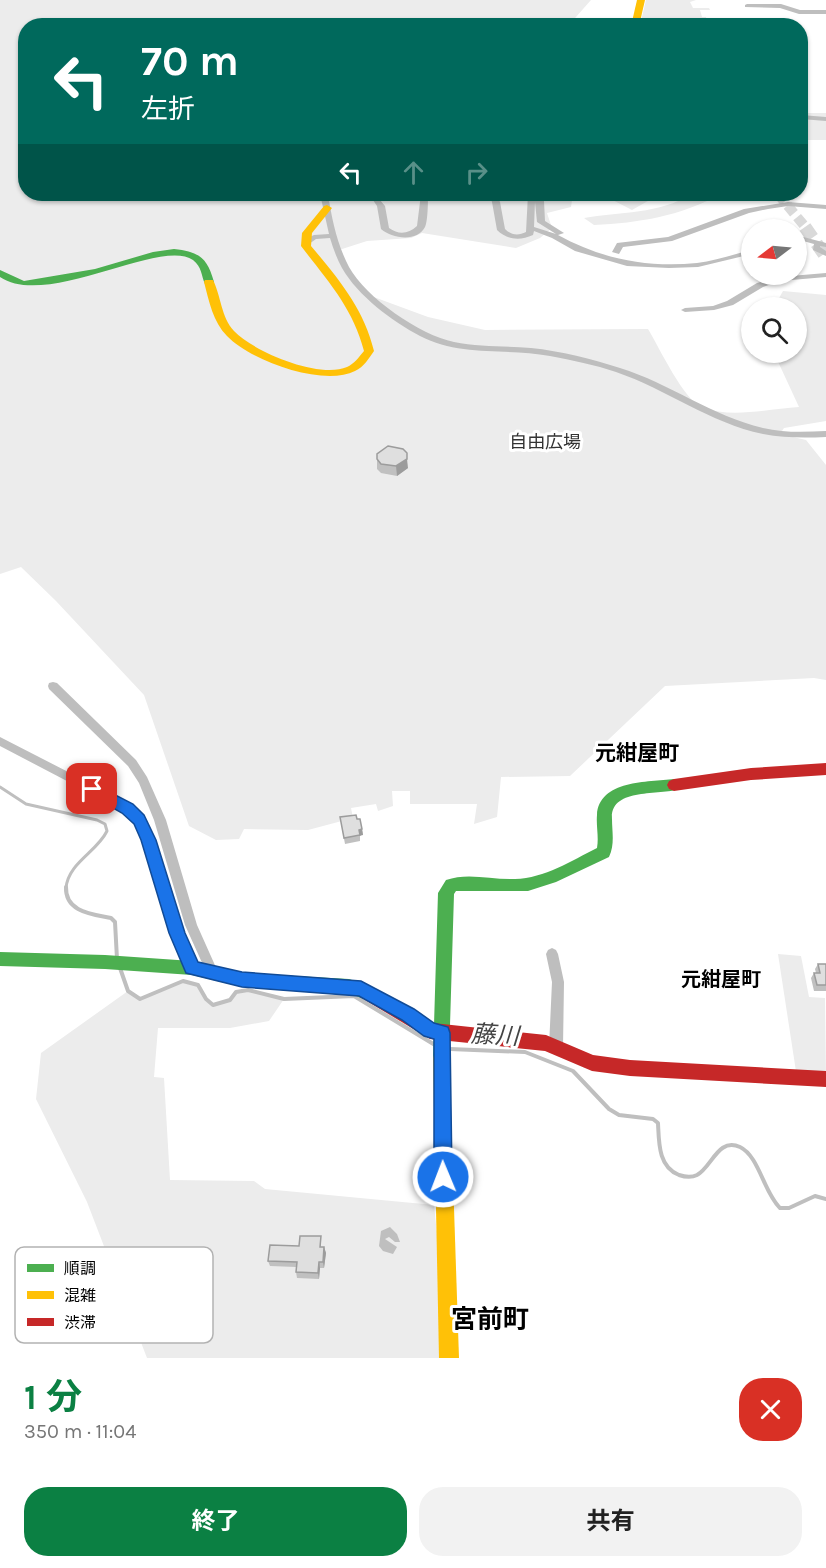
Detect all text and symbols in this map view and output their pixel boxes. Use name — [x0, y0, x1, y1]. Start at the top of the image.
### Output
text: 70 m — [141, 36, 239, 86]
icon: left — [42, 42, 120, 120]
text: 左折 — [141, 93, 195, 125]
icon: left — [334, 156, 367, 189]
icon: ahead — [397, 156, 430, 189]
icon: right — [460, 156, 493, 189]
north arrow — [741, 219, 807, 285]
map controls — [741, 219, 807, 363]
button: search — [741, 297, 807, 363]
park label: 自由広場 — [509, 431, 581, 453]
district label: 元紺屋町 — [595, 741, 679, 765]
pin — [66, 763, 117, 814]
icon: arrive — [75, 772, 108, 805]
district label: 元紺屋町 — [681, 968, 761, 991]
water label: 藤川 — [470, 1020, 523, 1050]
position arrow — [411, 1145, 475, 1209]
legend — [15, 1247, 213, 1343]
text: 順調 — [64, 1259, 96, 1278]
text: 混雑 — [64, 1286, 96, 1305]
district label: 宮前町 — [451, 1304, 529, 1335]
text: 渋滞 — [64, 1313, 96, 1332]
text: 1 分 — [24, 1376, 82, 1418]
button: close — [739, 1378, 802, 1441]
text: 350 m · 11:04 — [24, 1420, 136, 1443]
button: 終了 — [24, 1487, 407, 1556]
button: 共有 — [419, 1487, 802, 1556]

